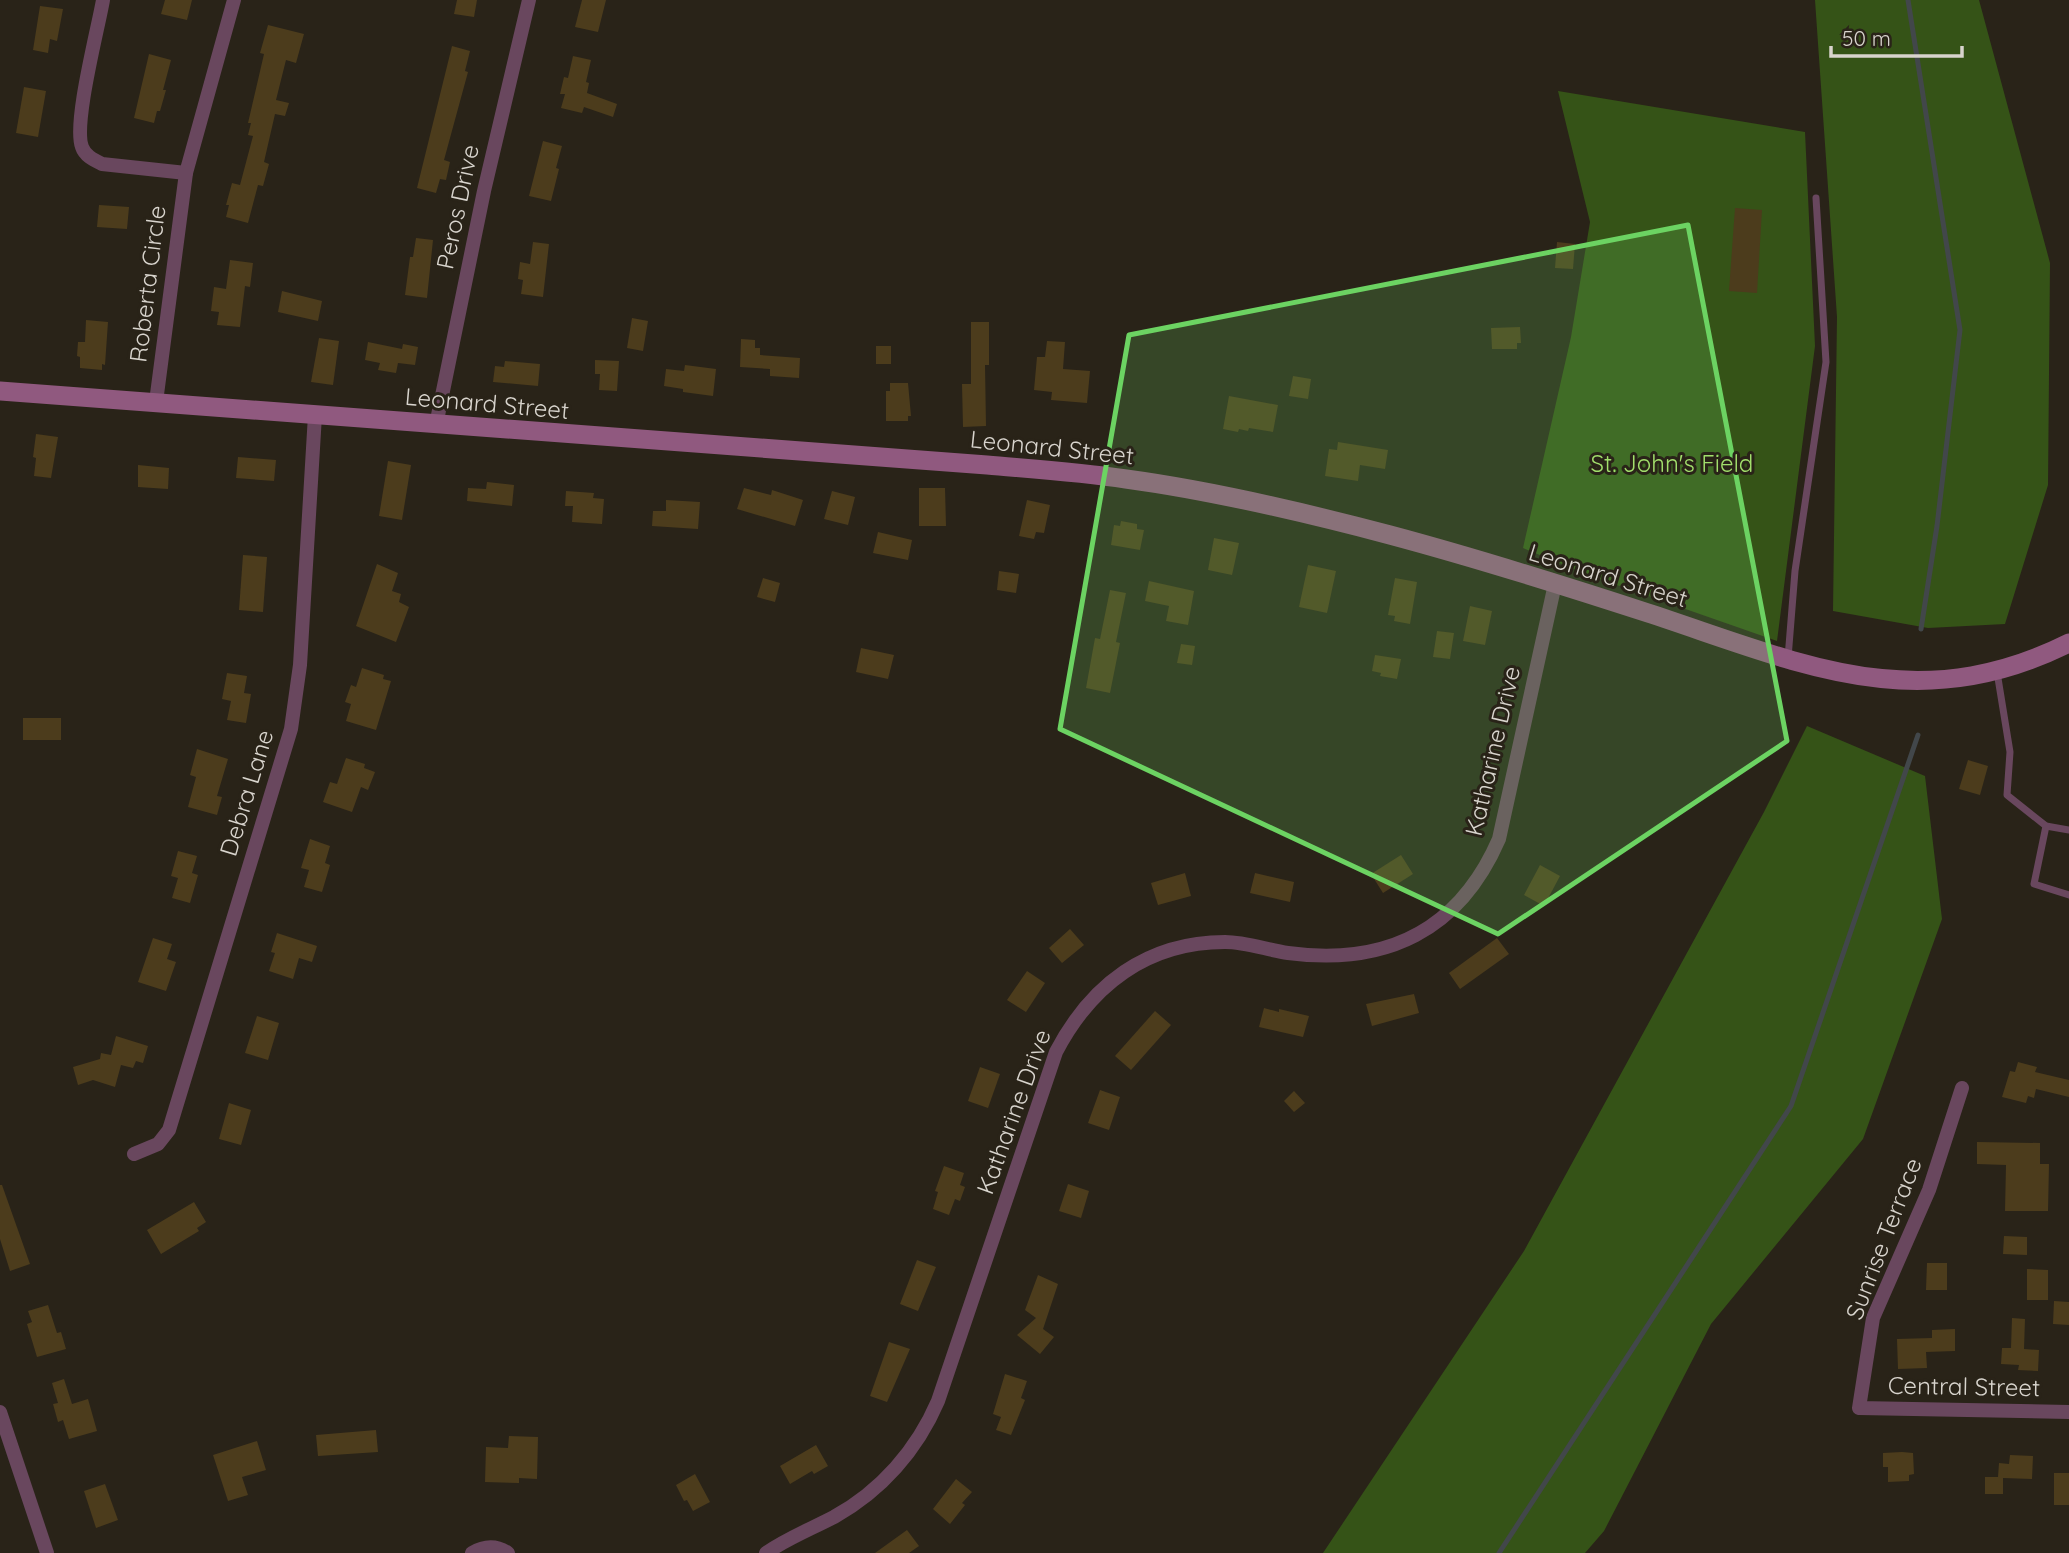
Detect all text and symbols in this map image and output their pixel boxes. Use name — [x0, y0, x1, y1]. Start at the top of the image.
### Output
scale bar — [1831, 14, 1962, 58]
text: 50 m — [1842, 25, 1891, 51]
street label: Peros Drive — [429, 142, 485, 272]
street label: Roberta Circle — [123, 204, 172, 364]
street label: Leonard Street — [404, 381, 570, 425]
street label: Leonard Street — [969, 423, 1136, 471]
park label: St. John's Field — [1591, 448, 1753, 478]
street label: Leonard Street — [1525, 537, 1691, 613]
street label: Katharine Drive — [1458, 663, 1526, 839]
street label: Debra Lane — [213, 726, 279, 859]
street label: Katharine Drive — [969, 1025, 1057, 1198]
street label: Sunrise Terrace — [1838, 1154, 1928, 1324]
street label: Central Street — [1888, 1370, 2040, 1402]

